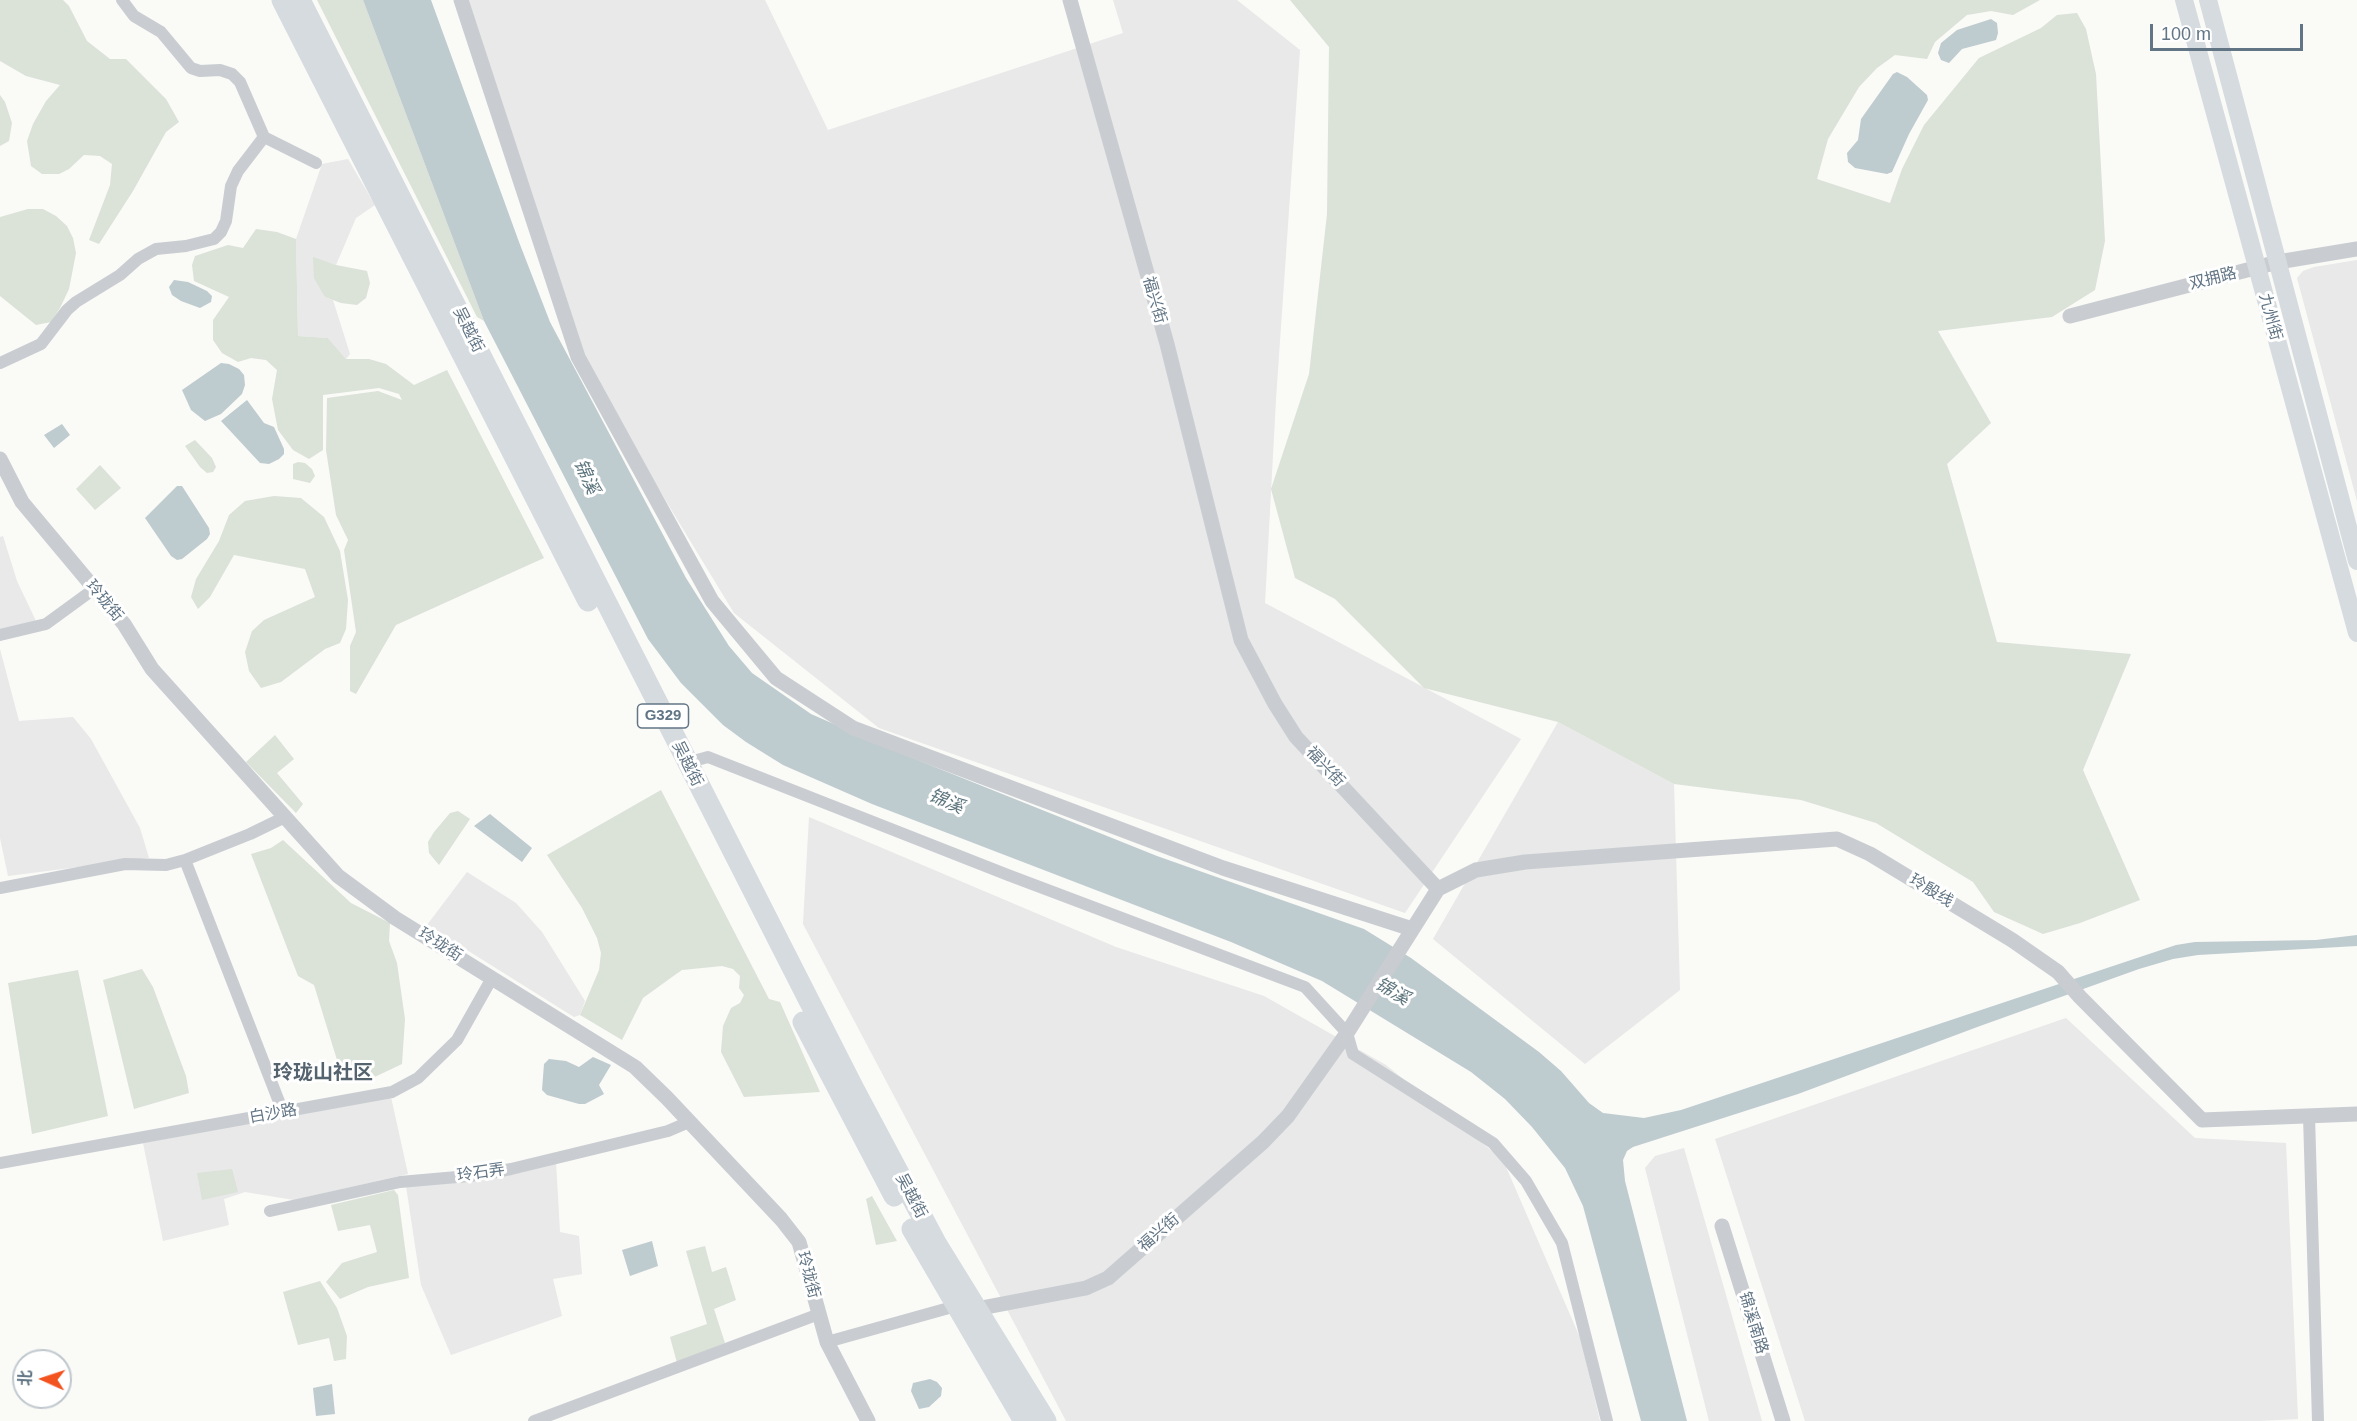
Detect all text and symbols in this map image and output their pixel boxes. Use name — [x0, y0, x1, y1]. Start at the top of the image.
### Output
scale bar — [2153, 12, 2306, 50]
text: 100 m — [2161, 24, 2211, 44]
street label: 双拥路 — [2187, 264, 2239, 294]
street label: 福兴街 — [1138, 274, 1170, 326]
street label: 九州街 — [2255, 291, 2285, 343]
street label: 吴越街 — [449, 304, 487, 356]
water label: 锦溪 — [569, 456, 603, 498]
street label: 玲珑街 — [81, 576, 127, 626]
road number: G329 — [638, 704, 688, 728]
street label: 吴越街 — [668, 738, 706, 790]
street label: 福兴街 — [1302, 743, 1348, 791]
water label: 锦溪 — [925, 785, 967, 819]
street label: 玲殷线 — [1905, 870, 1957, 912]
street label: 玲珑街 — [415, 924, 465, 966]
water label: 锦溪 — [1371, 974, 1413, 1010]
district label: 玲珑山社区 — [273, 1061, 373, 1085]
street label: 白沙路 — [248, 1100, 298, 1128]
street label: 玲石弄 — [456, 1160, 506, 1186]
street label: 吴越街 — [891, 1170, 931, 1222]
street label: 福兴街 — [1135, 1210, 1183, 1256]
street label: 玲珑街 — [793, 1249, 823, 1301]
street label: 锦溪南路 — [1734, 1290, 1772, 1356]
north arrow — [12, 1349, 72, 1409]
text: 北 — [17, 1370, 34, 1387]

